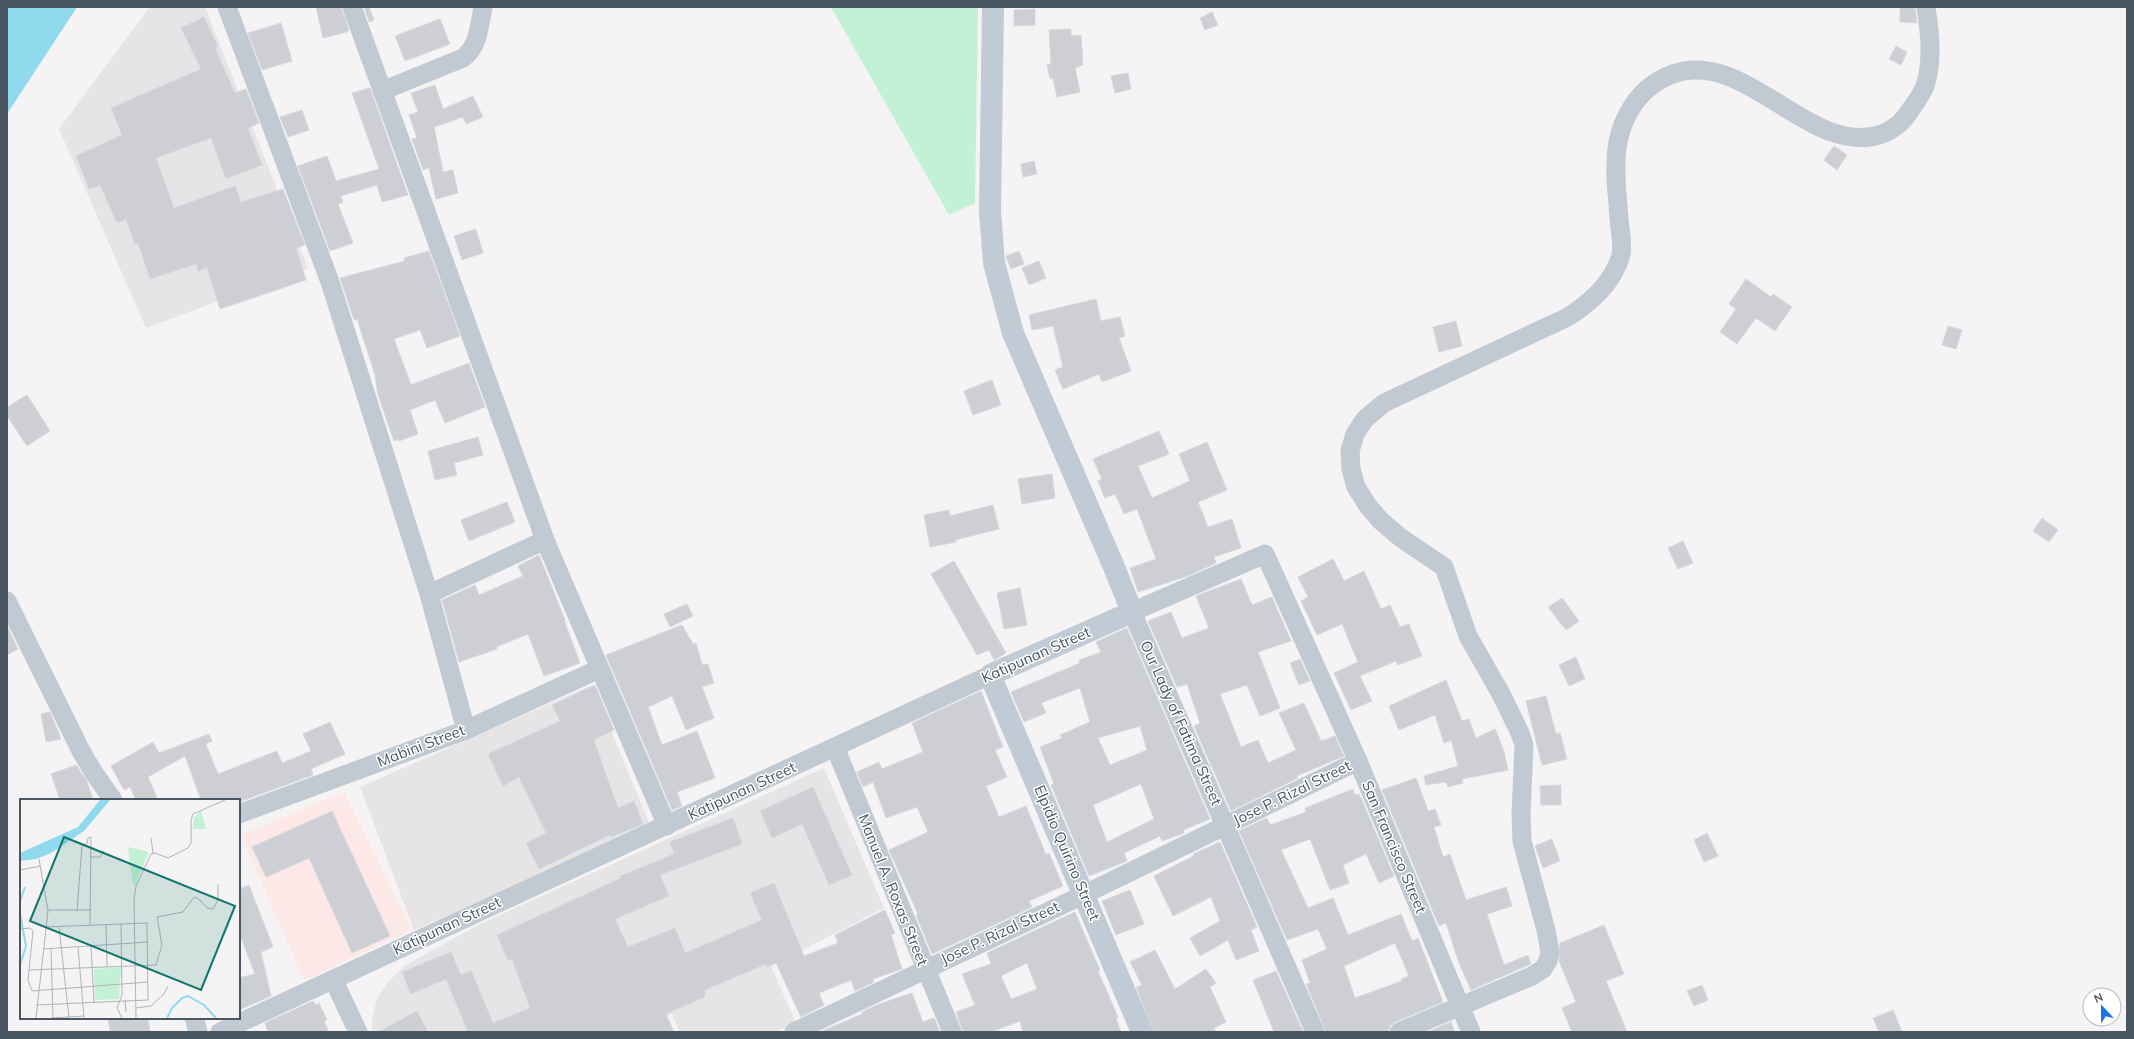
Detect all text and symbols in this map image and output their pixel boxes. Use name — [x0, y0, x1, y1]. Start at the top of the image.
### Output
street label: Katipunan Street — [979, 622, 1093, 687]
street label: Our Lady of Fatima Street — [1136, 637, 1226, 808]
street label: Mabini Street — [374, 720, 467, 771]
street label: Jose P. Rizal Street — [1230, 756, 1354, 829]
street label: Katipunan Street — [685, 757, 799, 824]
street label: San Francisco Street — [1358, 778, 1431, 916]
street label: Elpidio Quirino Street — [1030, 782, 1105, 924]
inset map — [20, 799, 240, 1019]
street label: Manuel A. Roxas Street — [854, 811, 933, 968]
street label: Katipunan Street — [390, 892, 504, 959]
street label: Jose P. Rizal Street — [937, 897, 1062, 968]
north arrow — [2082, 987, 2122, 1027]
text: N — [2092, 990, 2105, 1006]

